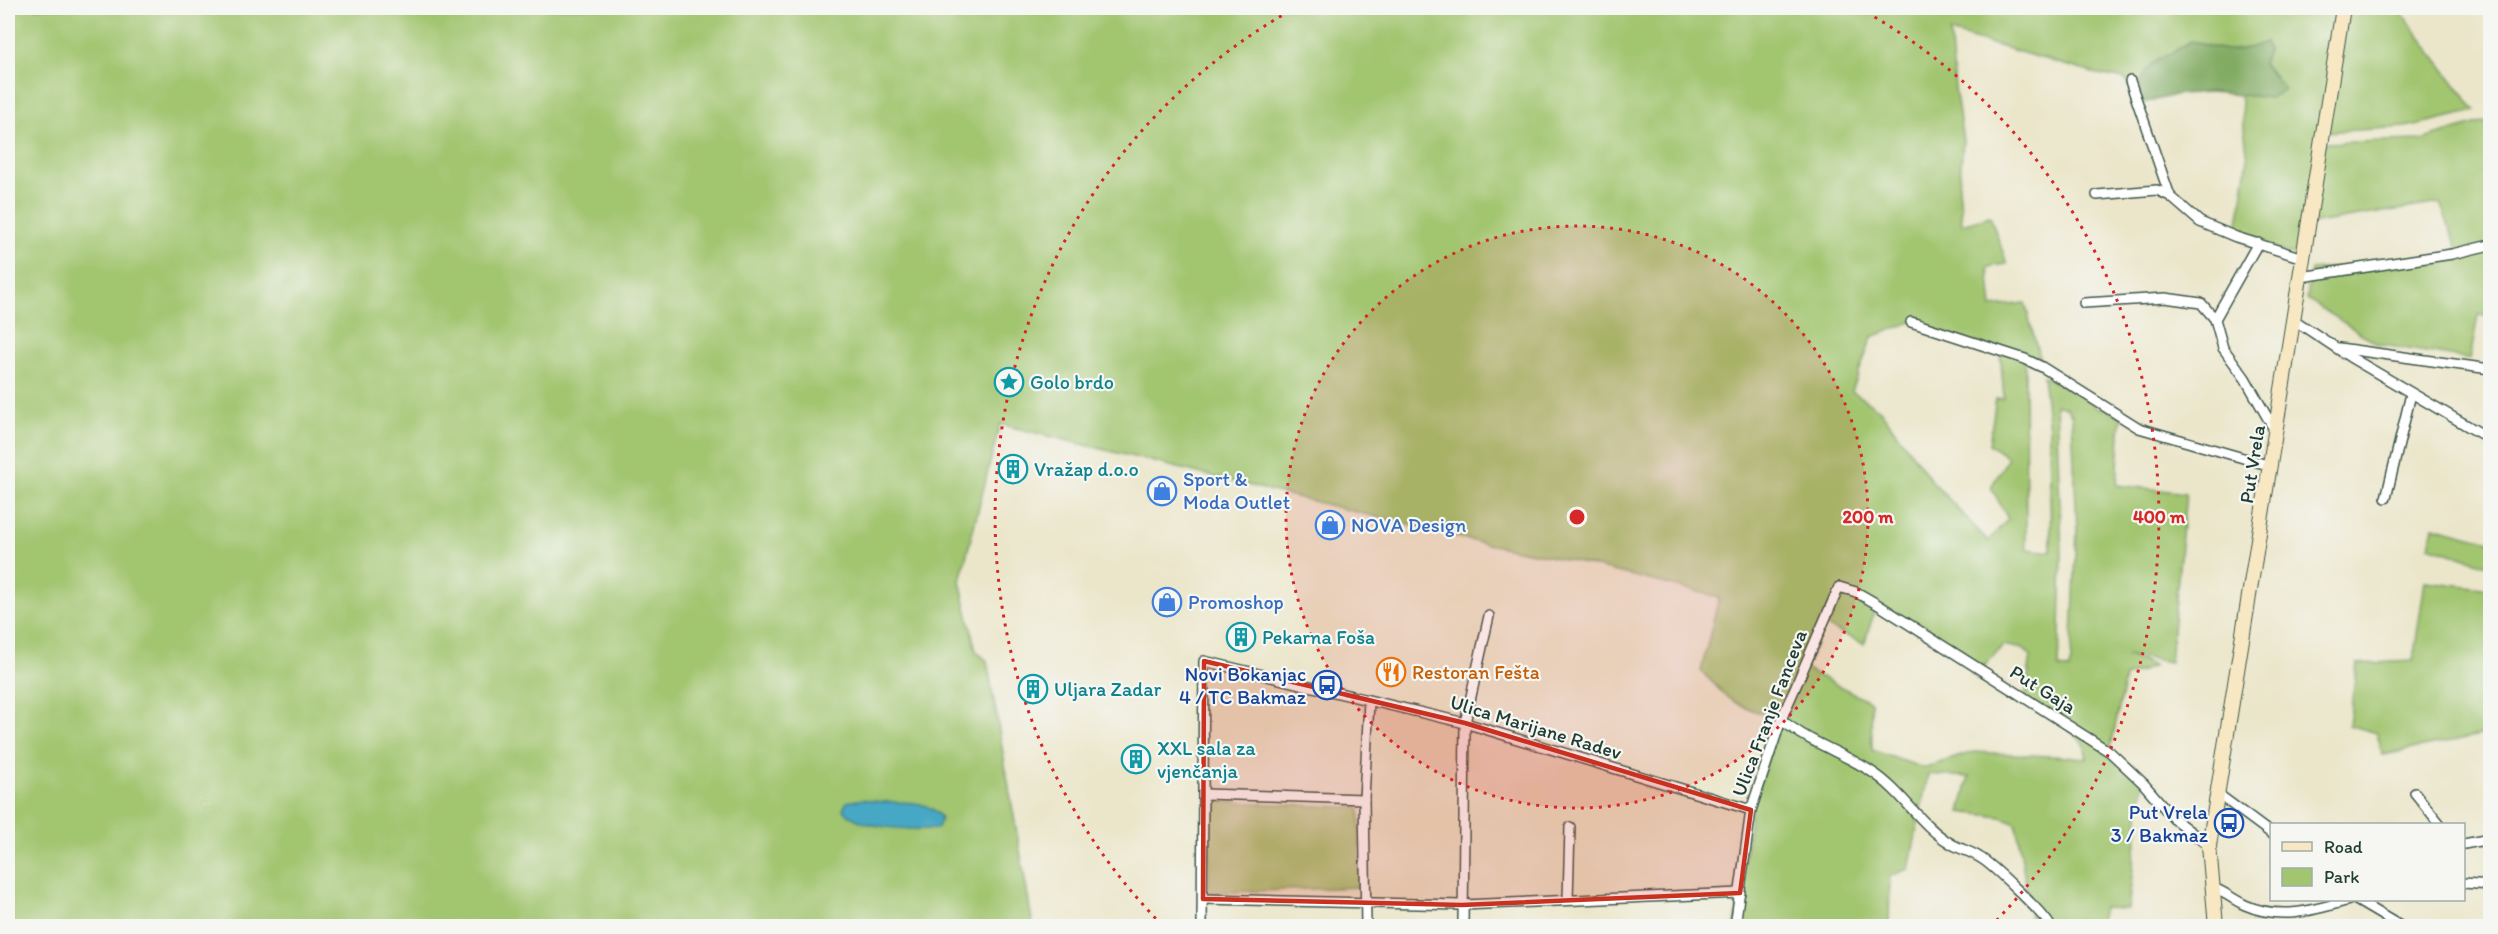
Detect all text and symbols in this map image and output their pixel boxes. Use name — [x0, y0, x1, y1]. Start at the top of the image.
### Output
place icon: Golo brdo — [993, 366, 1025, 398]
place label: Golo brdo — [1030, 370, 1114, 394]
street label: Put Vrela — [2234, 422, 2270, 505]
building icon: Vražap d.o.o — [997, 453, 1029, 485]
place label: Vražap d.o.o — [1034, 457, 1139, 481]
place label: Sport & Moda Outlet — [1183, 467, 1290, 514]
shop icon: Sport & Moda Outlet — [1146, 475, 1178, 507]
text: 200 m — [1843, 506, 1894, 528]
text: 400 m — [2133, 506, 2186, 528]
centre of rings — [1567, 507, 1587, 527]
shop icon: NOVA Design — [1314, 509, 1346, 541]
place label: NOVA Design — [1351, 513, 1466, 537]
shop icon: Promoshop — [1151, 586, 1183, 618]
place label: Promoshop — [1188, 590, 1284, 614]
building icon: Pekarna Foša — [1225, 621, 1257, 653]
place label: Pekarna Foša — [1262, 625, 1375, 649]
street label: Ulica Franje Fanceva — [1726, 626, 1812, 800]
restaurant icon: Restoran Fešta — [1375, 656, 1407, 688]
street label: Put Gaja — [2005, 659, 2081, 719]
place label: Restoran Fešta — [1412, 660, 1540, 684]
place label: Novi Bokanjac 4 / TC Bakmaz — [1179, 662, 1307, 709]
bus stop icon: Novi Bokanjac 4 / TC Bakmaz — [1311, 669, 1343, 701]
building icon: Uljara Zadar — [1017, 673, 1049, 705]
place label: Uljara Zadar — [1054, 677, 1162, 701]
street label: Ulica Marijane Radev — [1447, 689, 1625, 765]
place label: XXL sala za vjenčanja — [1157, 736, 1256, 783]
building icon: XXL sala za vjenčanja — [1120, 743, 1152, 775]
place label: Put Vrela 3 / Bakmaz — [2111, 800, 2209, 847]
bus stop icon: Put Vrela 3 / Bakmaz — [2213, 807, 2245, 839]
legend — [2270, 823, 2465, 901]
text: Road — [2324, 836, 2363, 858]
text: Park — [2324, 866, 2359, 888]

